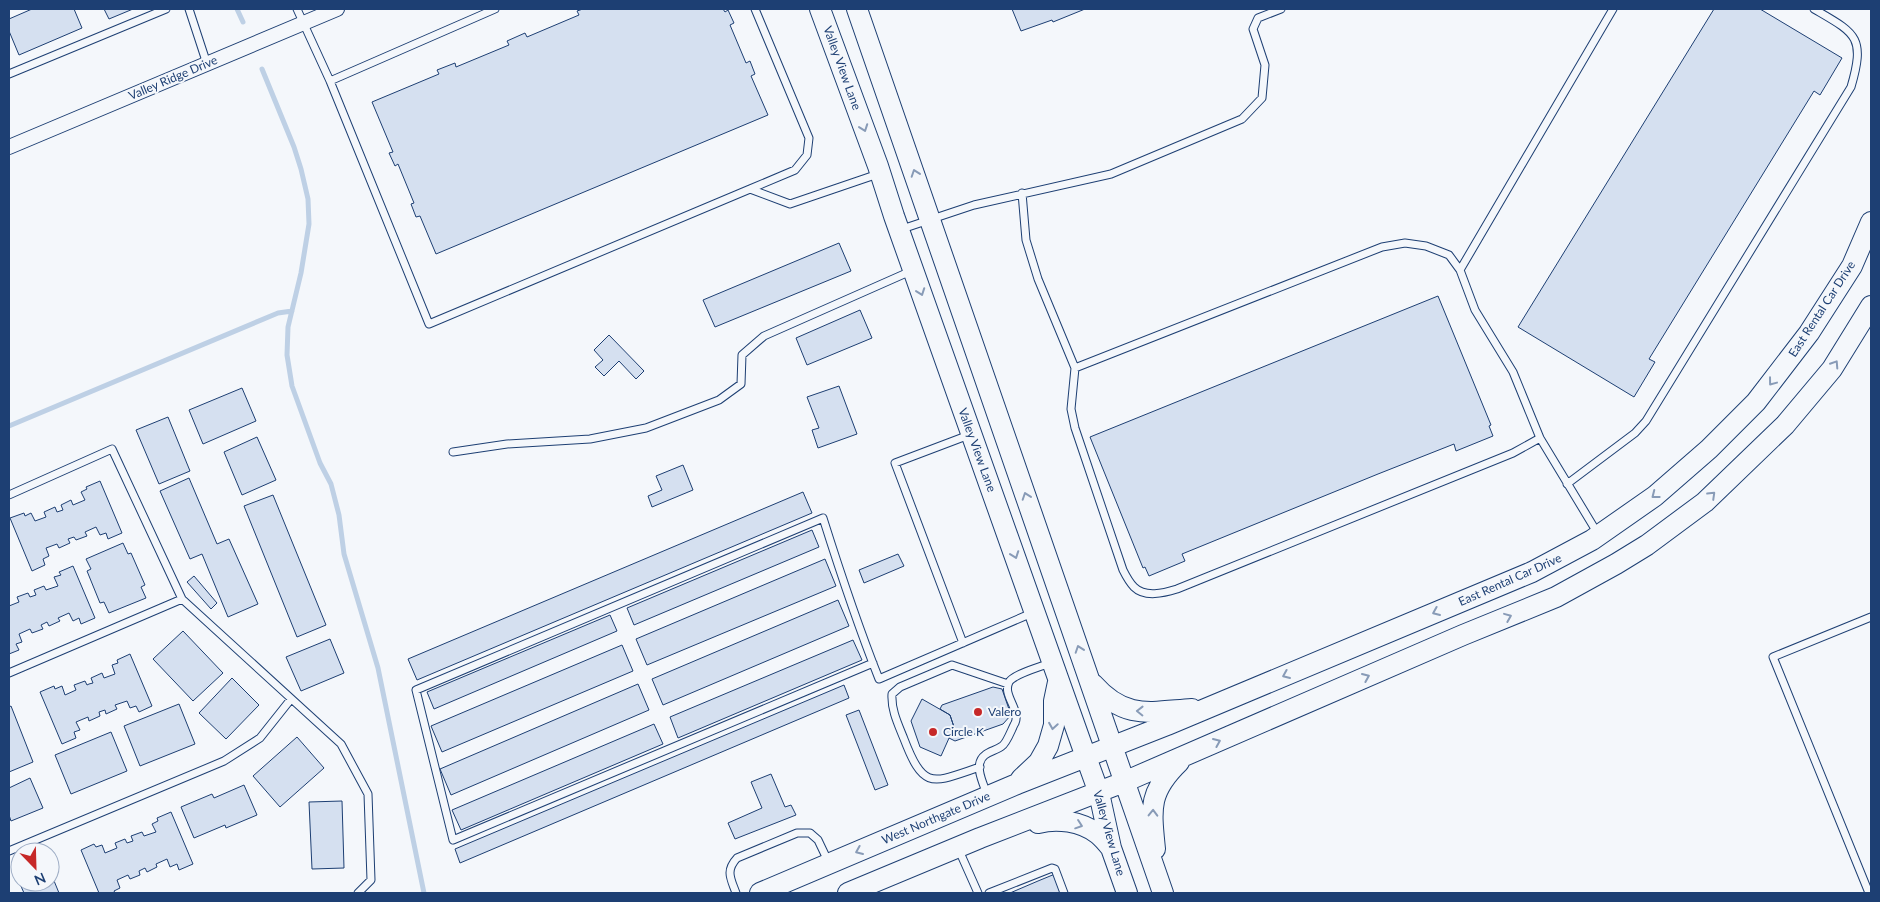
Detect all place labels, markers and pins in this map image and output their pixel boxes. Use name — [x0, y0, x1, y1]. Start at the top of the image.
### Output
place label: Valero — [988, 704, 1021, 719]
marker: Valero — [972, 706, 984, 718]
place label: Circle K — [943, 724, 984, 739]
marker: Circle K — [927, 726, 939, 738]

